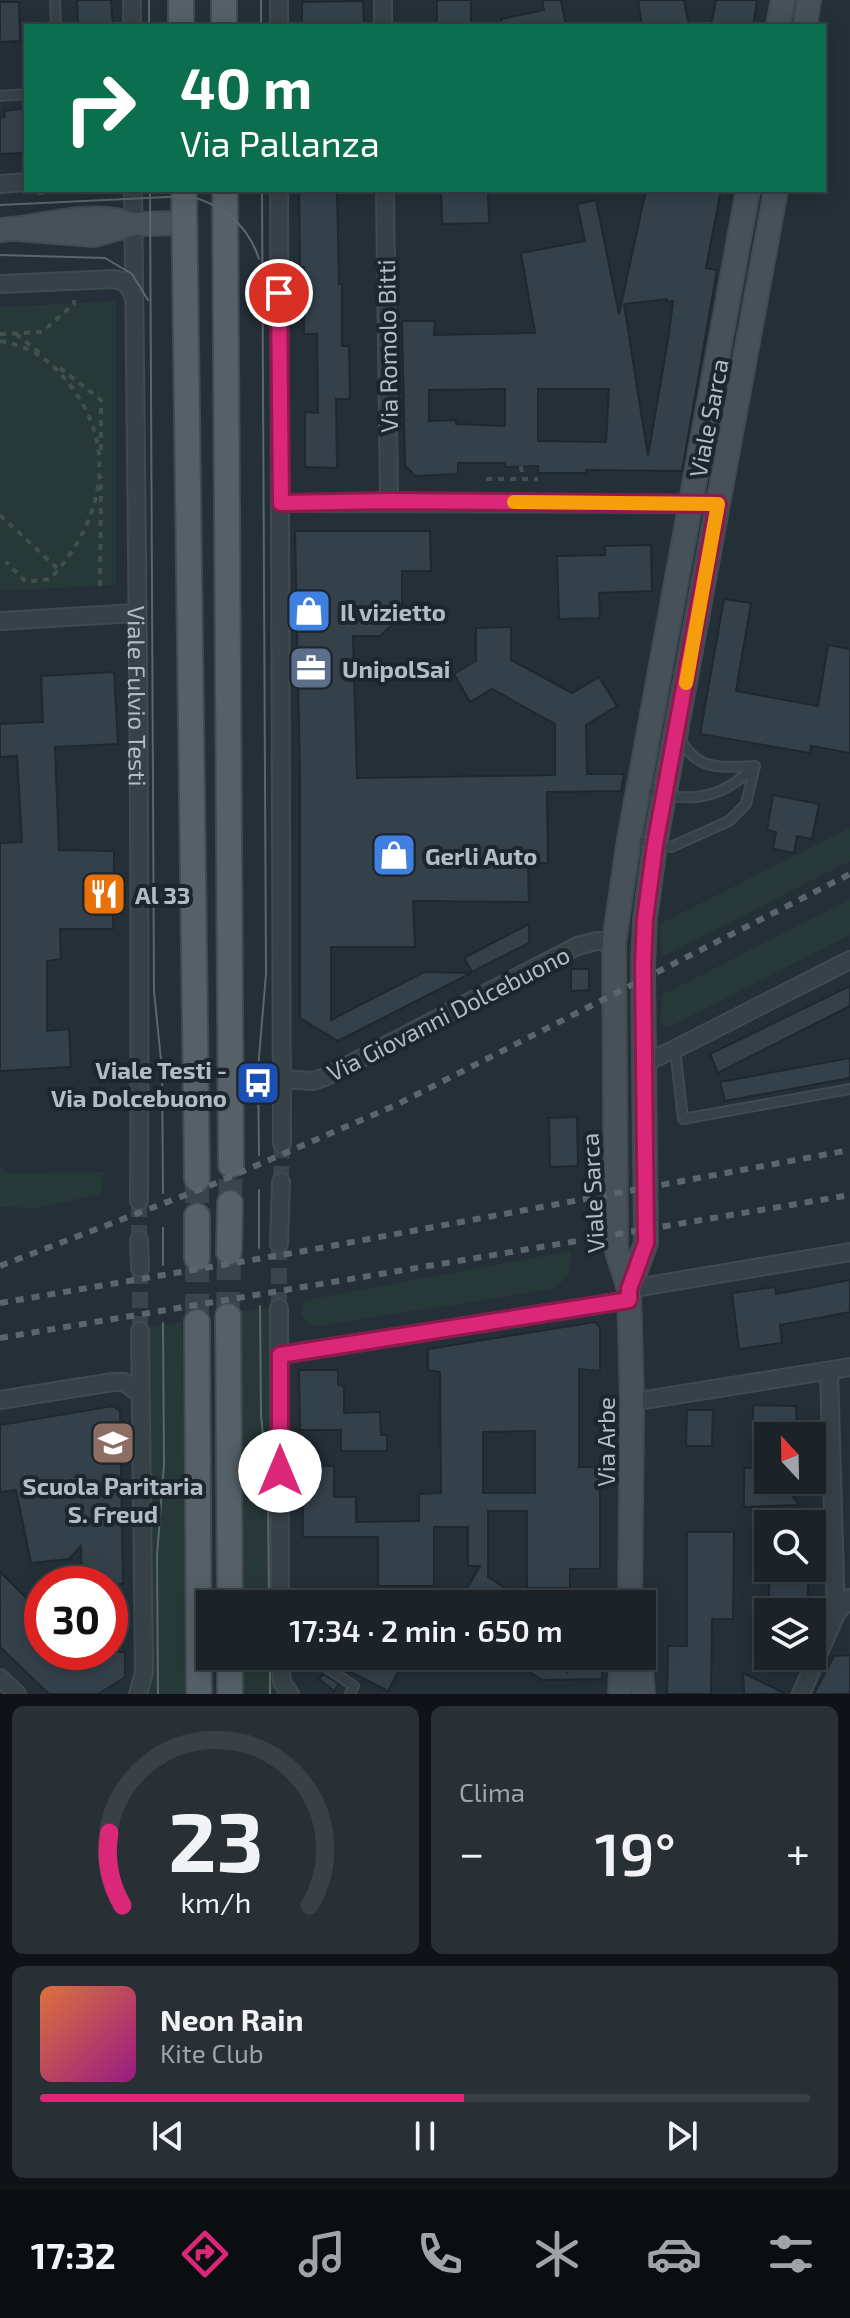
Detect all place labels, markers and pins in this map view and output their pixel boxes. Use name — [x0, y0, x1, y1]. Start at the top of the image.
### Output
pin — [245, 259, 313, 327]
shop icon: Il vizietto — [285, 587, 333, 635]
place label: Il vizietto — [340, 597, 446, 626]
office icon: UnipolSai — [287, 644, 335, 692]
place label: UnipolSai — [342, 654, 450, 683]
shop icon: Gerli Auto — [370, 831, 418, 879]
place label: Gerli Auto — [425, 841, 537, 870]
restaurant icon: Al 33 — [80, 870, 128, 918]
place label: Al 33 — [135, 880, 190, 909]
place label: Viale Testi - Via Dolcebuono — [51, 1055, 227, 1112]
bus stop icon: Viale Testi - Via Dolcebuono — [234, 1059, 282, 1107]
school or university icon: Scuola Paritaria S. Freud — [89, 1419, 137, 1467]
place label: Scuola Paritaria S. Freud — [23, 1471, 203, 1528]

